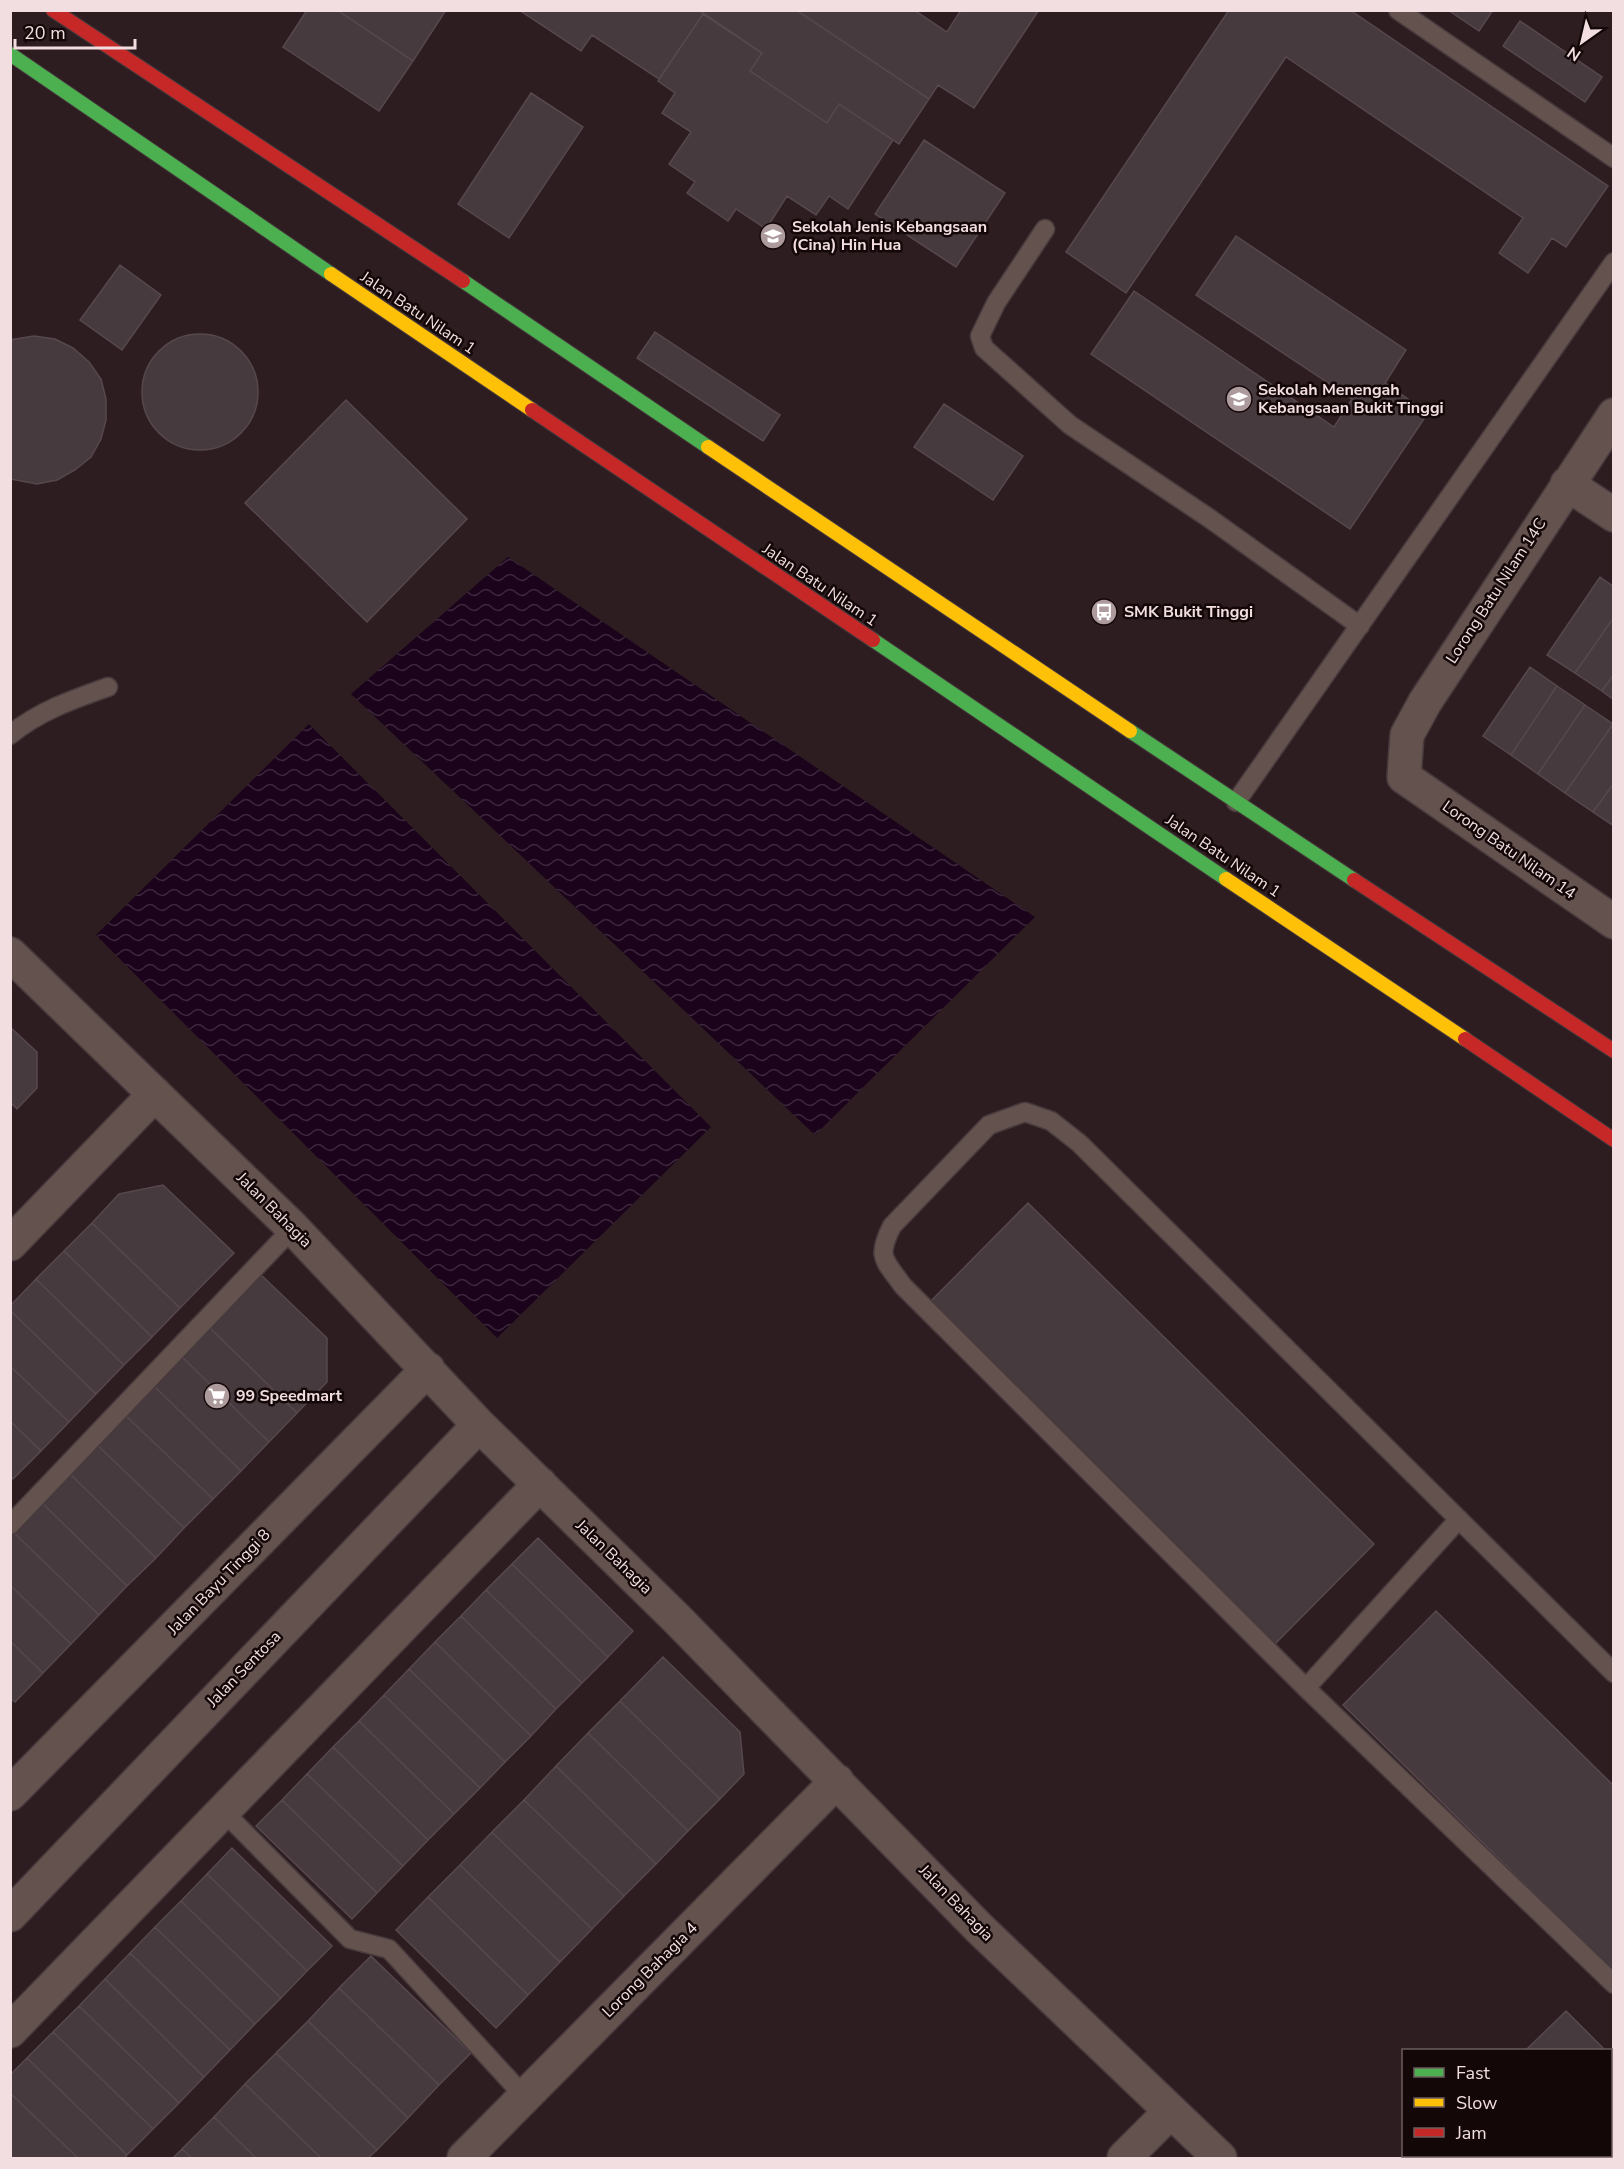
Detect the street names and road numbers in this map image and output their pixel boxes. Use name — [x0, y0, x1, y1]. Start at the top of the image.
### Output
street label: Jalan Batu Nilam 1 — [355, 266, 480, 360]
street label: Lorong Batu Nilam 14C — [1441, 514, 1551, 668]
street label: Jalan Batu Nilam 1 — [757, 538, 882, 632]
street label: Lorong Batu Nilam 14 — [1438, 796, 1580, 905]
street label: Jalan Batu Nilam 1 — [1160, 809, 1285, 903]
street label: Jalan Bahagia — [231, 1167, 317, 1253]
street label: Jalan Bahagia — [570, 1514, 657, 1599]
street label: Jalan Bayu Tinggi 8 — [162, 1524, 275, 1640]
street label: Jalan Sentosa — [201, 1626, 286, 1713]
street label: Jalan Bahagia — [913, 1859, 998, 1946]
street label: Lorong Bahagia 4 — [597, 1917, 703, 2023]

